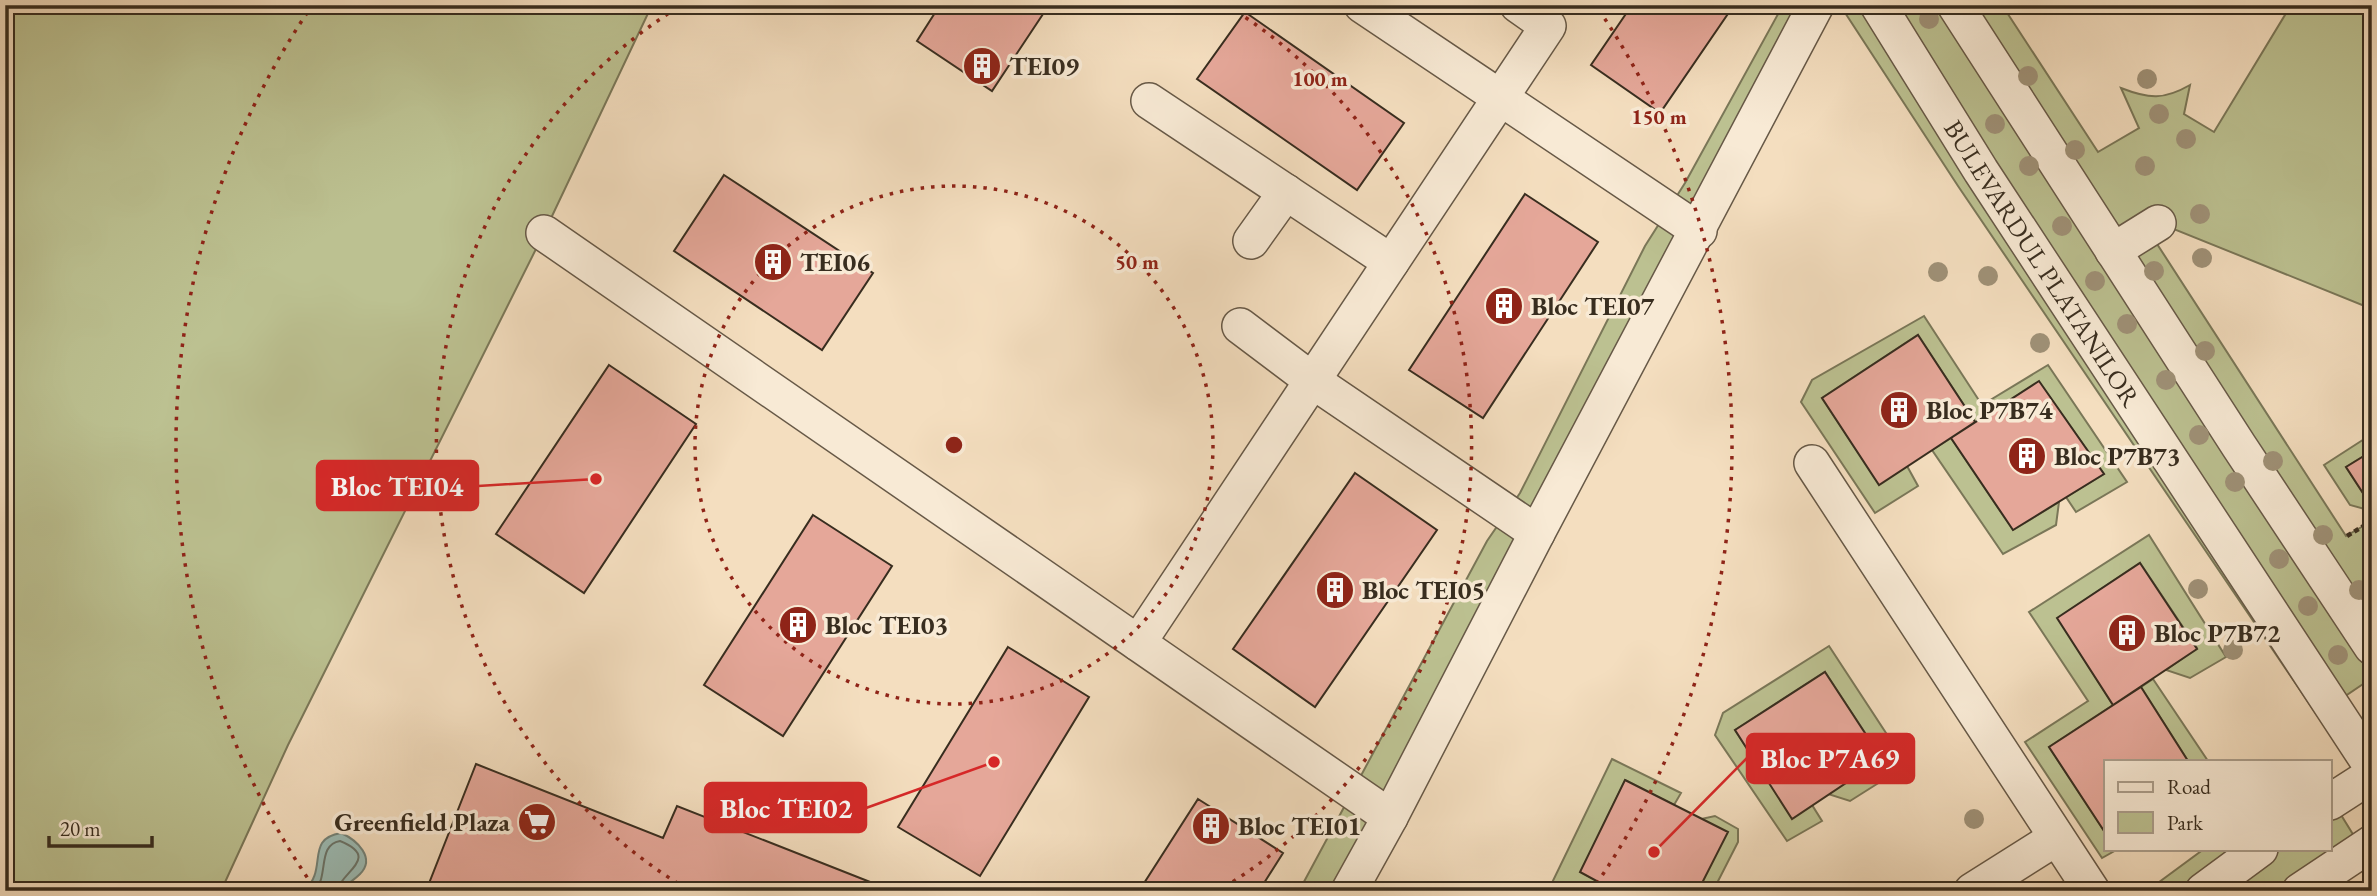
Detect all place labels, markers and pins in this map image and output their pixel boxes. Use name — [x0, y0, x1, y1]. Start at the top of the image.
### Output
building icon: TEI09 — [961, 45, 1003, 87]
place label: TEI09 — [1009, 49, 1079, 83]
building icon: TEI06 — [752, 241, 794, 283]
place label: TEI06 — [800, 245, 870, 279]
building icon: Bloc TEI07 — [1483, 285, 1525, 327]
place label: Bloc TEI07 — [1531, 289, 1654, 323]
building icon: Bloc P7B74 — [1878, 389, 1920, 431]
place label: Bloc P7B74 — [1926, 393, 2053, 427]
centre of rings — [942, 433, 966, 457]
building icon: Bloc P7B73 — [2006, 435, 2048, 477]
place label: Bloc P7B73 — [2054, 439, 2181, 473]
callout: Bloc TEI04 — [317, 461, 478, 510]
building icon: Bloc TEI05 — [1314, 569, 1356, 611]
place label: Bloc TEI05 — [1362, 573, 1485, 607]
building icon: Bloc TEI03 — [777, 604, 819, 646]
place label: Bloc TEI03 — [825, 608, 948, 642]
building icon: Bloc P7B72 — [2106, 612, 2148, 654]
place label: Bloc P7B72 — [2154, 616, 2281, 650]
callout: Bloc P7A69 — [1747, 734, 1914, 783]
callout: Bloc TEI02 — [705, 783, 866, 832]
supermarket icon: Greenfield Plaza — [516, 801, 558, 843]
place label: Greenfield Plaza — [334, 805, 511, 839]
building icon: Bloc TEI01 — [1190, 805, 1232, 847]
place label: Bloc TEI01 — [1238, 809, 1361, 843]

